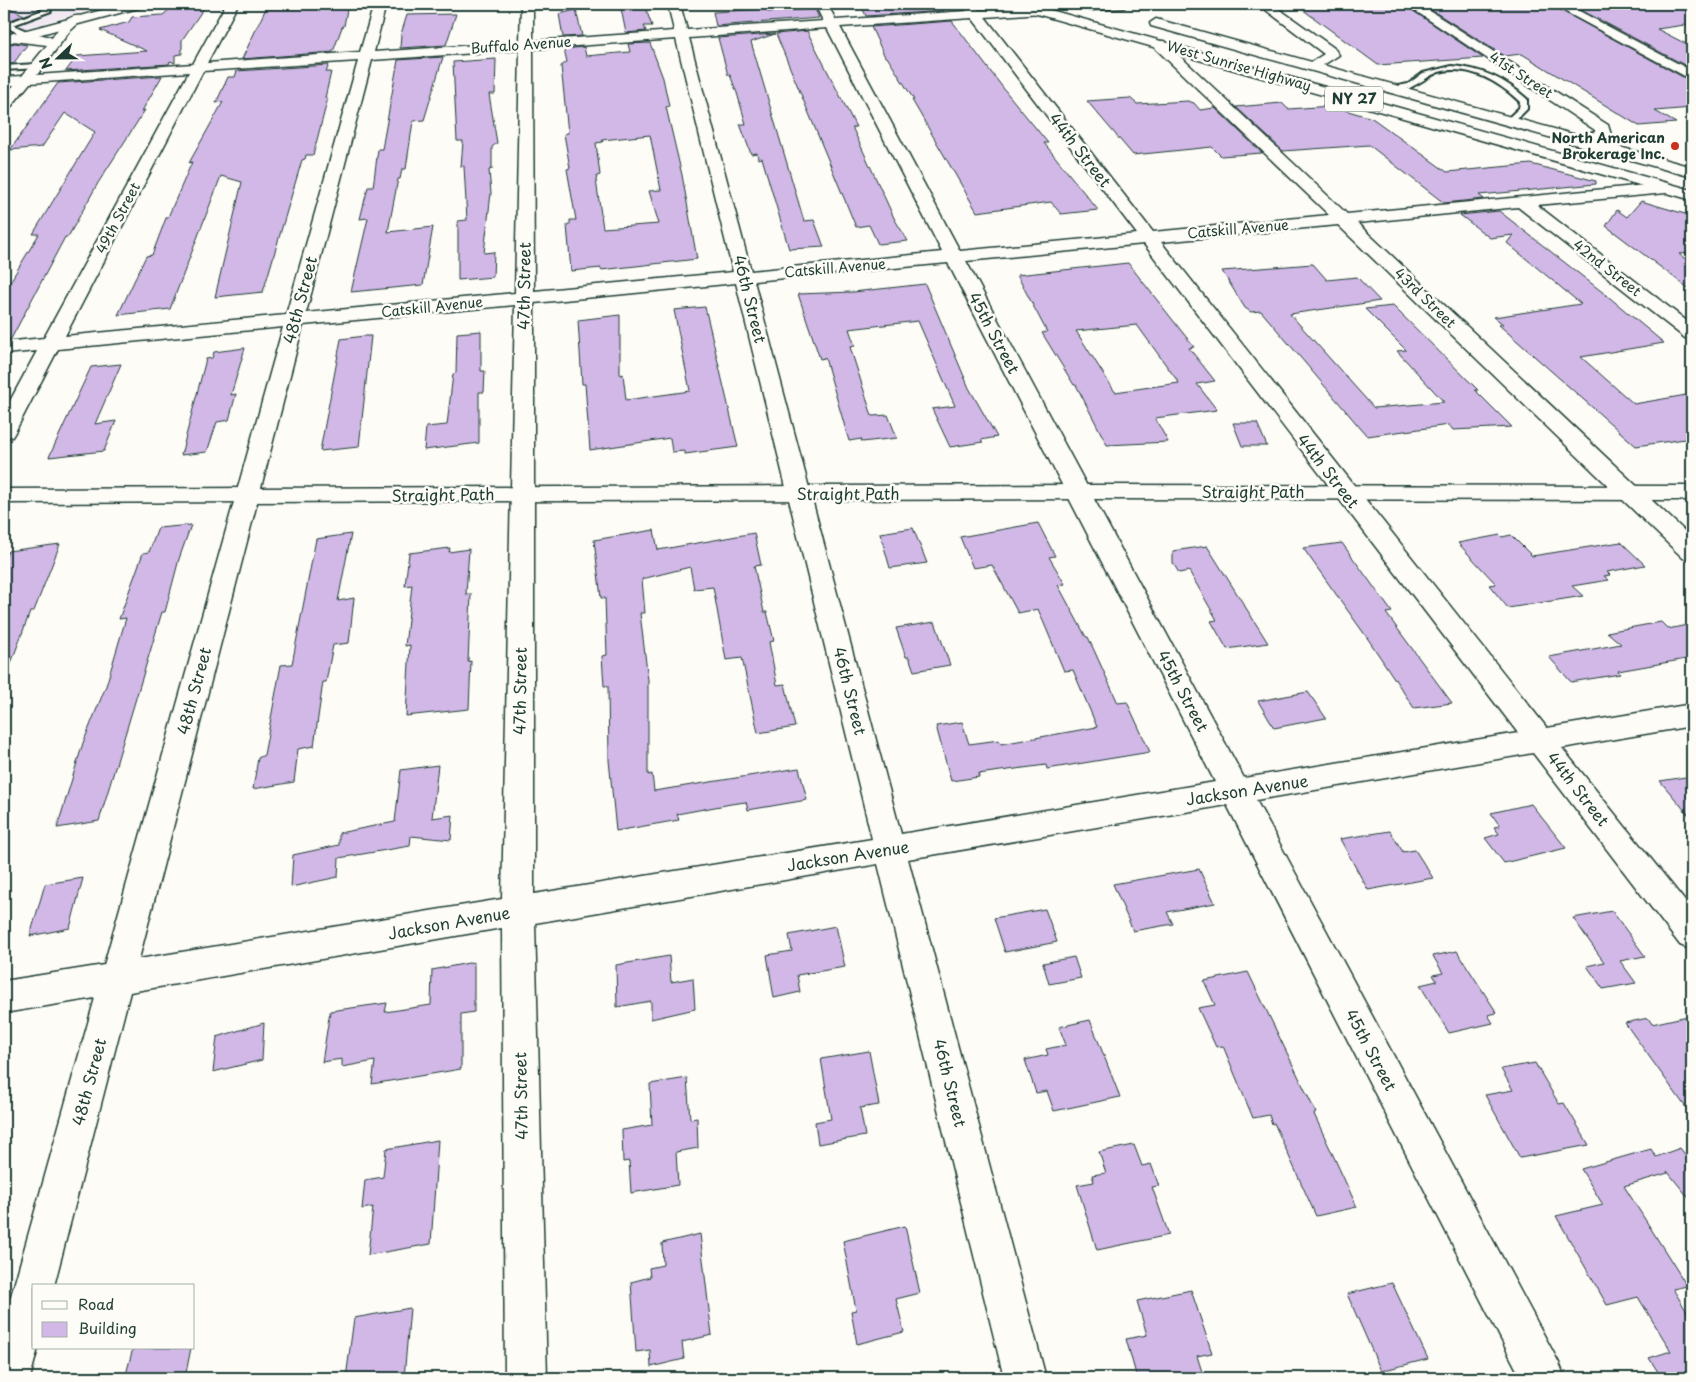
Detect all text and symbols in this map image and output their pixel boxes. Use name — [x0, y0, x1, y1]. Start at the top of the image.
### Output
street label: Buffalo Avenue — [470, 30, 572, 58]
north arrow — [32, 32, 82, 82]
street label: West Sunrise Highway — [1164, 35, 1314, 96]
street label: 41st Street — [1485, 46, 1557, 103]
text: N — [34, 54, 57, 72]
road number: NY 27 — [1325, 86, 1383, 112]
street label: 44th Street — [1044, 107, 1118, 192]
place label: North American Brokerage Inc. — [1551, 127, 1665, 164]
marker: North American Brokerage Inc. — [1669, 140, 1681, 152]
street label: 49th Street — [90, 178, 145, 257]
street label: Catskill Avenue — [1186, 214, 1290, 243]
street label: 42nd Street — [1569, 234, 1646, 301]
street label: 47th Street — [510, 241, 536, 330]
street label: 46th Street — [728, 252, 774, 346]
street label: 48th Street — [276, 253, 322, 346]
street label: Catskill Avenue — [783, 253, 887, 282]
street label: 43rd Street — [1390, 263, 1461, 333]
street label: 45th Street — [963, 287, 1027, 378]
street label: Catskill Avenue — [380, 291, 484, 322]
street label: 44th Street — [1292, 428, 1366, 513]
street label: Straight Path — [1201, 479, 1305, 503]
street label: Straight Path — [391, 481, 495, 507]
street label: Straight Path — [796, 481, 900, 505]
street label: 48th Street — [170, 644, 216, 737]
street label: 46th Street — [828, 644, 874, 738]
street label: 45th Street — [1152, 645, 1216, 736]
street label: 47th Street — [506, 646, 532, 735]
street label: 44th Street — [1542, 746, 1616, 831]
street label: Jackson Avenue — [1184, 767, 1310, 811]
street label: Jackson Avenue — [785, 833, 911, 877]
street label: Jackson Avenue — [386, 899, 512, 945]
street label: 45th Street — [1340, 1004, 1404, 1095]
street label: 48th Street — [65, 1035, 111, 1128]
street label: 46th Street — [928, 1036, 974, 1130]
street label: 47th Street — [507, 1051, 533, 1140]
legend — [32, 1284, 195, 1350]
text: Road — [78, 1292, 114, 1315]
text: Building — [78, 1316, 137, 1339]

